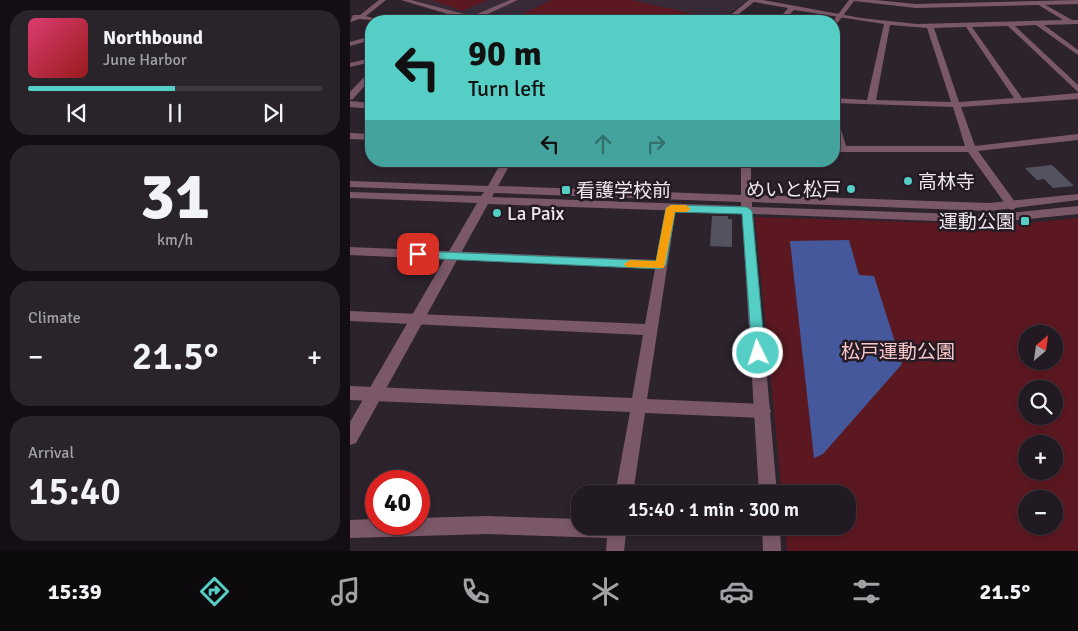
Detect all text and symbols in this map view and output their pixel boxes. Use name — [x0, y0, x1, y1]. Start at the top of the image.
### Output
text: Northbound — [103, 26, 203, 50]
text: 90 m — [468, 32, 542, 75]
icon: left — [385, 35, 450, 100]
text: June Harbor — [103, 50, 187, 70]
text: Turn left — [468, 75, 546, 102]
icon: previous — [63, 99, 91, 127]
icon: pause — [161, 99, 189, 127]
icon: next — [259, 99, 287, 127]
icon: left — [536, 130, 564, 158]
icon: ahead — [589, 130, 617, 158]
icon: right — [642, 130, 670, 158]
text: 31 — [140, 157, 210, 237]
place label: 高林寺 — [918, 170, 975, 194]
marker: 高林寺 — [902, 175, 914, 187]
place label: めいと松戸 — [746, 178, 841, 202]
place label: 看護学校前 — [576, 179, 671, 203]
marker: めいと松戸 — [845, 183, 857, 195]
marker: 看護学校前 — [560, 184, 572, 196]
place label: La Paix — [507, 202, 565, 226]
marker: La Paix — [491, 207, 503, 219]
place label: 運動公園 — [939, 210, 1015, 234]
marker: 運動公園 — [1019, 215, 1031, 227]
text: km/h — [157, 230, 193, 250]
pin — [397, 233, 439, 275]
icon: arrive — [404, 240, 432, 268]
text: Climate — [28, 308, 81, 328]
north arrow — [1018, 325, 1062, 370]
map controls — [1018, 325, 1063, 535]
position arrow — [731, 326, 783, 378]
text: 21.5° — [132, 333, 218, 380]
text: − — [28, 340, 43, 374]
text: + — [307, 340, 322, 374]
park label: 松戸運動公園 — [841, 340, 955, 364]
button: search — [1018, 380, 1063, 425]
button: + — [1018, 435, 1063, 480]
text: Arrival — [28, 443, 74, 463]
text: 15:40 — [28, 468, 121, 515]
speed limit sign: 40 — [365, 470, 430, 535]
button: − — [1018, 490, 1063, 535]
text: 15:40 · 1 min · 300 m — [628, 498, 799, 522]
icon: directions — [197, 574, 232, 609]
icon: music — [328, 574, 363, 609]
icon: phone — [458, 574, 493, 609]
icon: climate — [588, 574, 623, 609]
icon: car — [719, 574, 754, 609]
icon: filters — [849, 574, 884, 609]
text: 15:39 — [48, 578, 102, 605]
text: 21.5° — [980, 578, 1030, 605]

